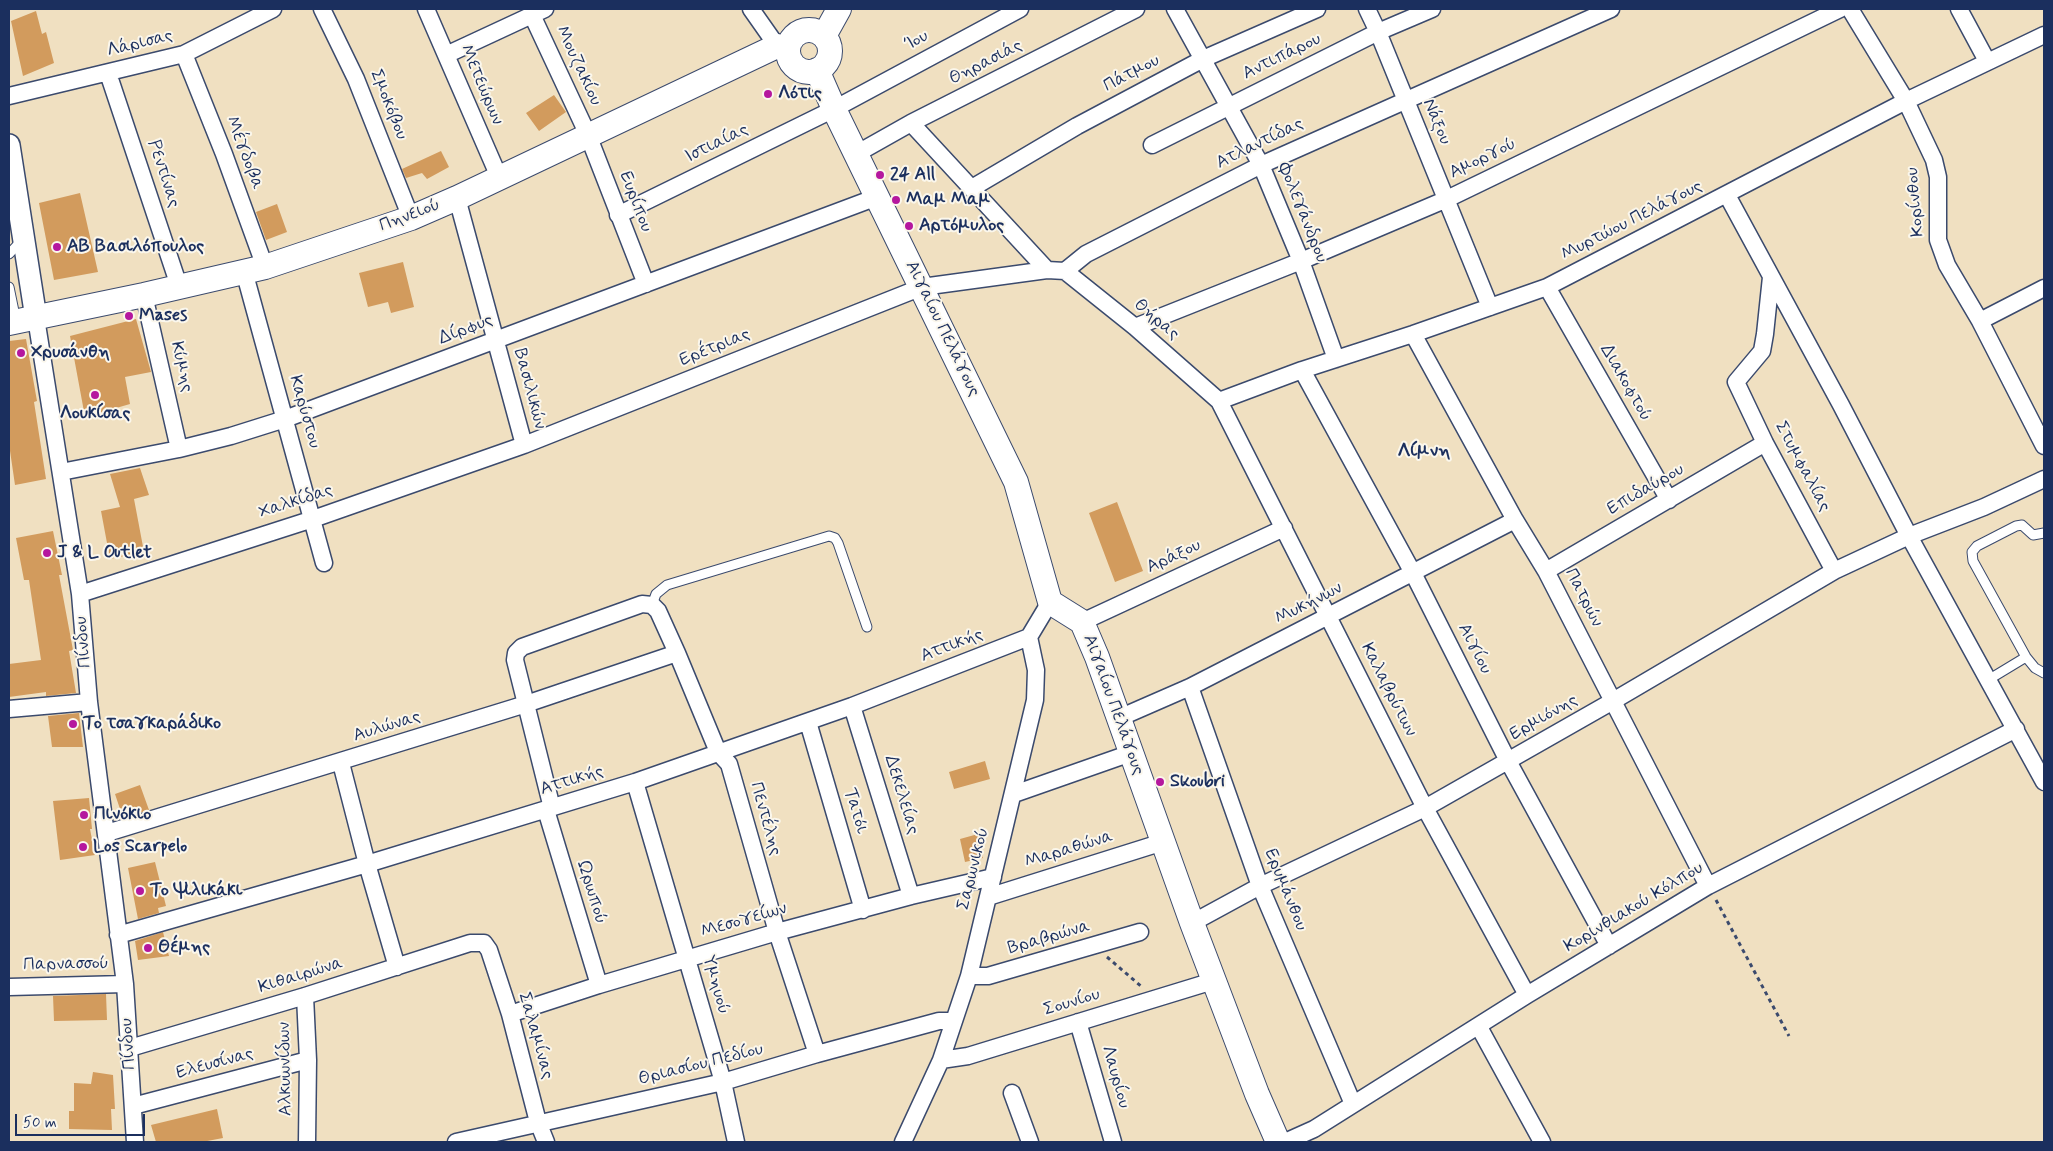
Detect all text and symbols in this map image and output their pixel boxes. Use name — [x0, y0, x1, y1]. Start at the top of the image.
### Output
street label: Μουζακίου — [550, 23, 606, 109]
street label: Λάρισας — [105, 25, 175, 63]
street label: Ίου — [901, 26, 933, 56]
street label: Αντιπάρου — [1239, 29, 1325, 85]
street label: Θηρασιάς — [946, 35, 1026, 91]
street label: Μετεώρων — [454, 42, 508, 128]
street label: Πάτμου — [1100, 50, 1164, 98]
street label: Σμοκόβου — [364, 67, 412, 143]
place label: Λότις — [778, 83, 822, 105]
marker: Λότις — [762, 88, 774, 100]
street label: Νάξου — [1417, 96, 1455, 148]
street label: Μέγδοβα — [220, 113, 268, 193]
street label: Ατλαντίδας — [1213, 114, 1307, 174]
street label: Ιστιαίας — [682, 120, 752, 168]
street label: Αμοργού — [1446, 134, 1520, 184]
street label: Ρεντίνας — [142, 137, 184, 211]
street label: Φολεγάνδρου — [1272, 160, 1332, 266]
place label: 24 All — [890, 164, 935, 186]
street label: Κορίνθου — [1902, 166, 1930, 238]
street label: Ευρίπου — [614, 169, 656, 235]
marker: 24 All — [874, 169, 886, 181]
street label: Μυρτώου Πελάγους — [1558, 176, 1706, 266]
place label: Μαμ Μαμ — [906, 189, 990, 211]
marker: Μαμ Μαμ — [890, 194, 902, 206]
street label: Πηνειού — [377, 195, 443, 237]
place label: Αρτόμυλος — [919, 215, 1004, 237]
marker: Αρτόμυλος — [903, 220, 915, 232]
place label: ΑΒ Βασιλόπουλος — [67, 236, 204, 258]
marker: ΑΒ Βασιλόπουλος — [51, 241, 63, 253]
street label: Αιγαίου Πελάγους — [900, 258, 984, 400]
street label: Θήρας — [1129, 295, 1183, 345]
place label: Mases — [139, 305, 187, 327]
marker: Mases — [123, 310, 135, 322]
street label: Δίρφυς — [436, 310, 496, 350]
street label: Ερέτριας — [676, 324, 754, 372]
street label: Κύμης — [165, 340, 197, 394]
street label: Διακοφτού — [1594, 341, 1656, 425]
place label: Χρυσάνθη — [31, 342, 110, 364]
street label: Βασιλικών — [508, 346, 550, 432]
marker: Χρυσάνθη — [15, 347, 27, 359]
street label: Καρύστου — [283, 373, 325, 451]
marker: Λουκίσας — [89, 389, 101, 401]
place label: Λουκίσας — [60, 403, 130, 425]
street label: Στυμφαλίας — [1769, 418, 1835, 516]
district label: Λίμνη — [1398, 441, 1450, 463]
street label: Επιδαύρου — [1604, 459, 1688, 521]
street label: Χαλκίδας — [256, 480, 336, 524]
street label: Αράξου — [1143, 535, 1205, 579]
place label: J & L Outlet — [57, 542, 152, 564]
marker: J & L Outlet — [41, 547, 53, 559]
street label: Πατρών — [1559, 565, 1607, 631]
street label: Μυκήνων — [1272, 578, 1346, 630]
street label: Πίνδου — [71, 615, 97, 669]
street label: Αιγίου — [1452, 620, 1496, 678]
street label: Αττικής — [918, 624, 986, 668]
street label: Αιγαίου Πελάγους — [1077, 632, 1149, 778]
street label: Καλαβρύτων — [1355, 640, 1421, 740]
street label: Ερμιόνης — [1506, 690, 1582, 746]
street label: Αυλώνας — [351, 707, 423, 747]
place label: Το τσαγκαράδικο — [83, 713, 221, 735]
marker: Το τσαγκαράδικο — [67, 718, 79, 730]
street label: Δεκελείας — [879, 753, 923, 837]
street label: Αττικής — [538, 761, 606, 801]
place label: Skoubri — [1170, 771, 1225, 793]
marker: Skoubri — [1154, 776, 1166, 788]
street label: Πεντέλης — [744, 780, 786, 858]
street label: Τατόι — [838, 786, 872, 836]
place label: Πινόκιο — [94, 804, 151, 826]
marker: Πινόκιο — [78, 809, 90, 821]
street label: Σαρωνικού — [953, 825, 995, 913]
street label: Μαραθώνα — [1022, 826, 1116, 874]
place label: Los Scarpelo — [93, 836, 187, 858]
marker: Los Scarpelo — [77, 841, 89, 853]
street label: Ερυμάνθου — [1259, 846, 1311, 934]
street label: Ωρωπού — [571, 857, 611, 927]
street label: Κορινθιακού Κόλπου — [1560, 858, 1708, 958]
place label: Το Ψιλικάκι — [150, 880, 242, 902]
marker: Το Ψιλικάκι — [134, 885, 146, 897]
street label: Μεσογείων — [698, 898, 790, 944]
street label: Βραβρώνα — [1005, 916, 1093, 960]
place label: Θέμης — [158, 937, 210, 959]
marker: Θέμης — [142, 942, 154, 954]
street label: Παρνασσού — [23, 953, 109, 977]
street label: Κιθαιρώνα — [256, 953, 346, 999]
street label: Υμηυού — [696, 953, 734, 1017]
street label: Σουνίου — [1041, 984, 1103, 1022]
street label: Σαλαμίνας — [512, 990, 558, 1082]
street label: Πίνδου — [116, 1017, 142, 1071]
street label: Αλκυωνίδων — [274, 1022, 298, 1116]
street label: Θριασίου Πεδίου — [636, 1039, 766, 1091]
street label: Ελευσίνας — [174, 1043, 256, 1085]
street label: Λαυρίου — [1096, 1043, 1134, 1111]
scale bar — [18, 1104, 148, 1136]
text: 50 m — [23, 1113, 57, 1133]

